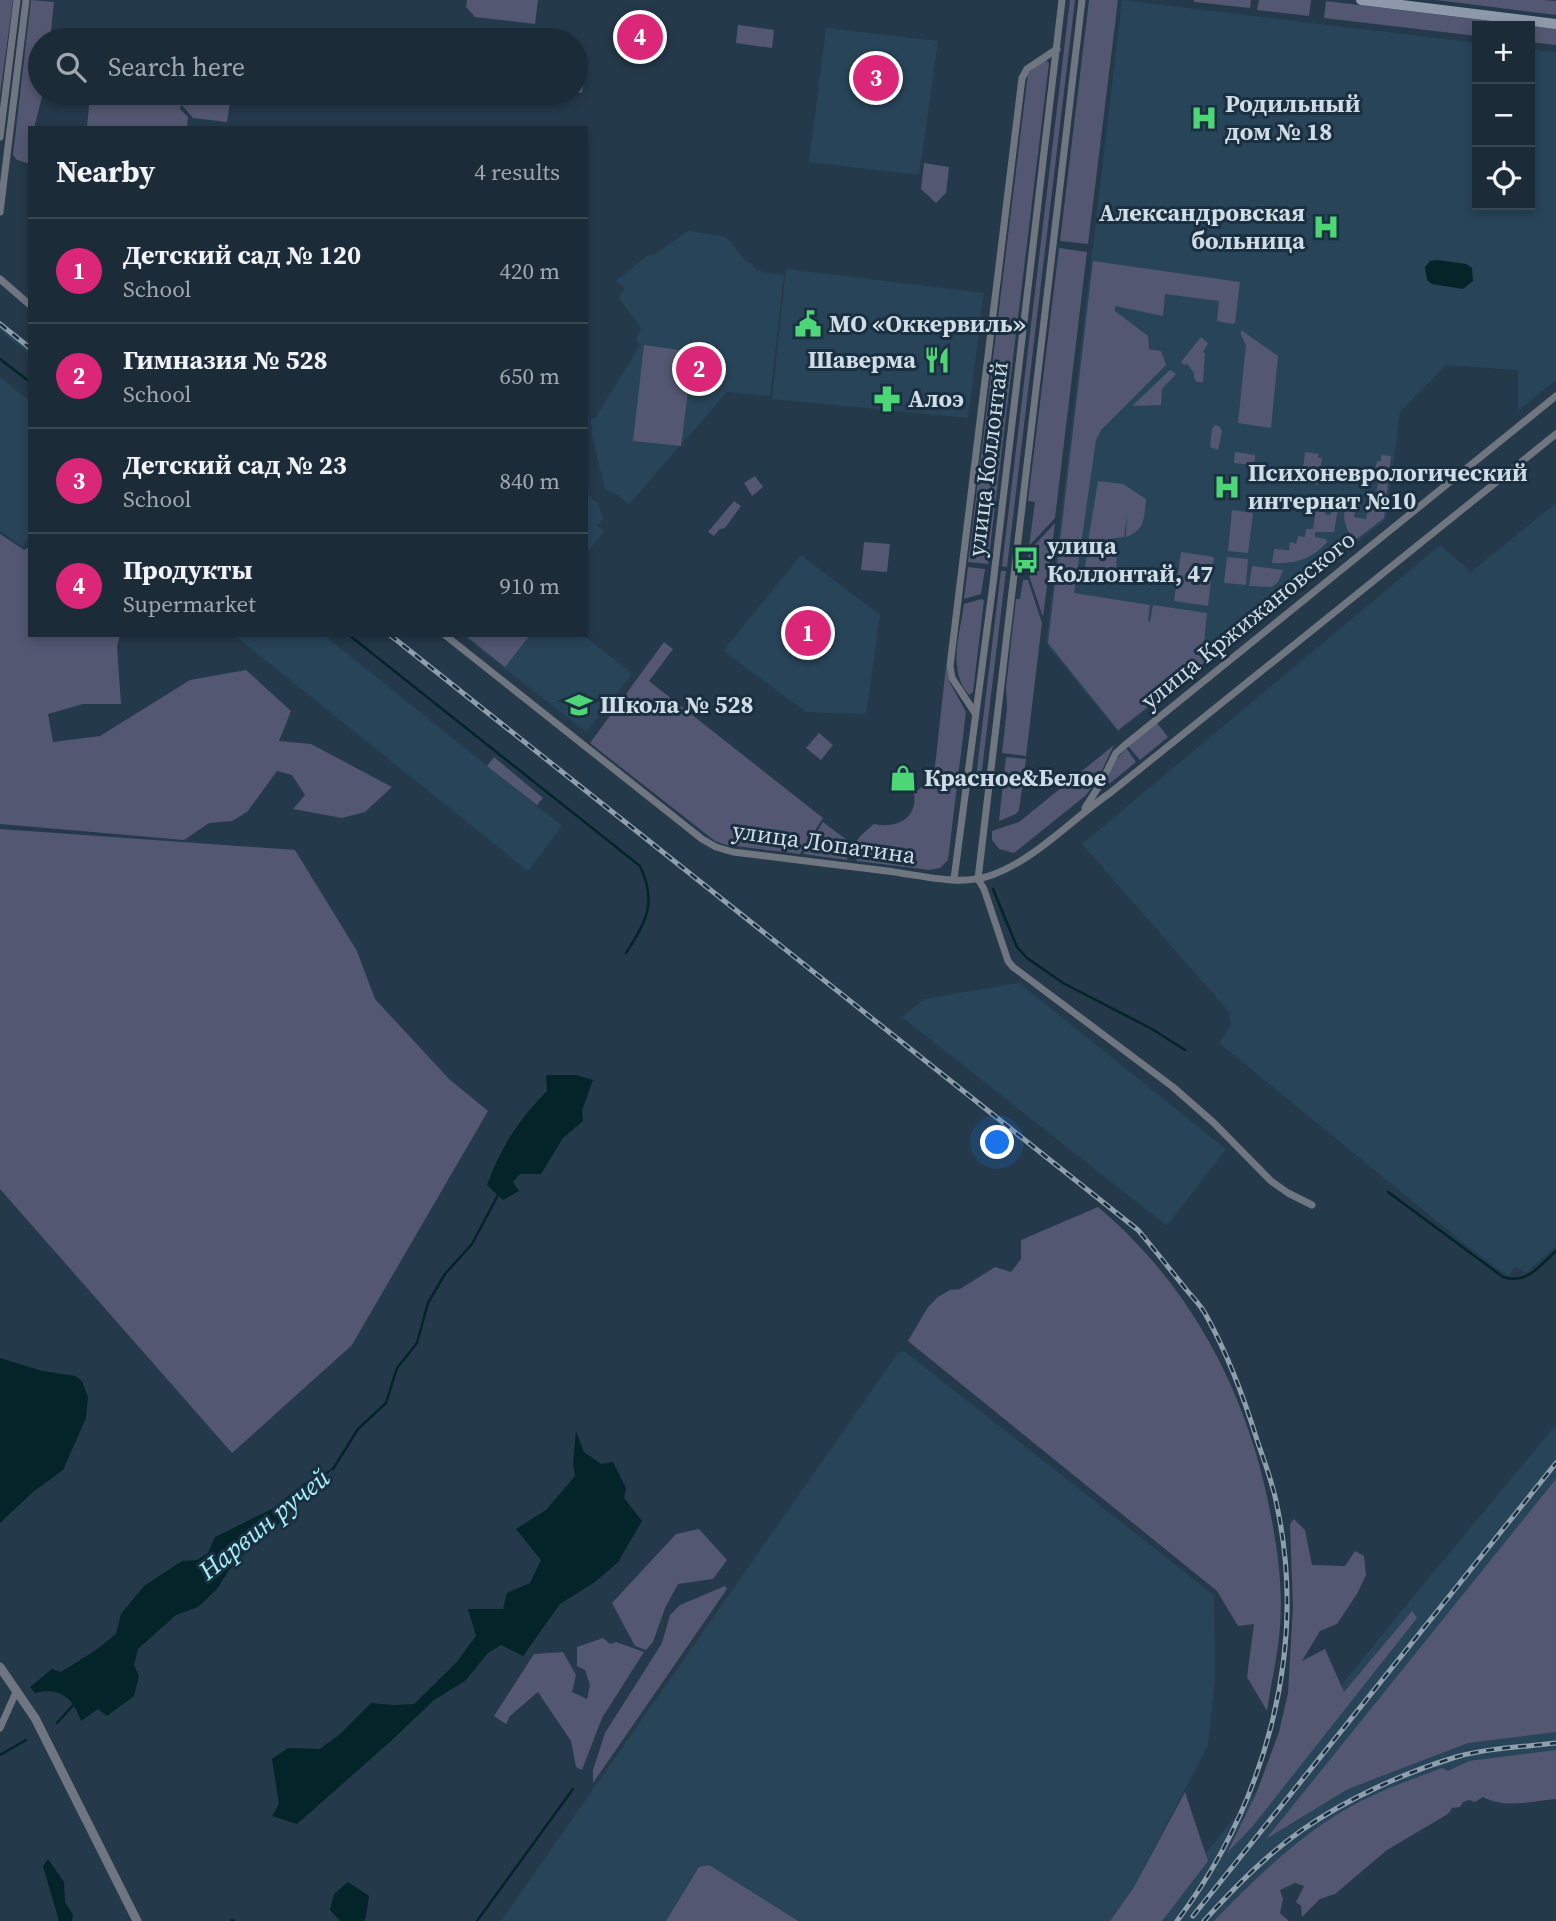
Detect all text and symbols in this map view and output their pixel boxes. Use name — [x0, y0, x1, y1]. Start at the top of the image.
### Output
pin: 4 — [617, 11, 663, 63]
map controls — [1472, 21, 1535, 210]
button: + — [1472, 21, 1535, 84]
search box — [28, 28, 588, 105]
icon: search — [52, 48, 90, 86]
text: Search here — [108, 49, 245, 85]
pin: 3 — [853, 52, 899, 104]
button: − — [1472, 84, 1535, 147]
place label: Родильный дом № 18 — [1225, 87, 1361, 148]
hospital icon: Родильный дом № 18 — [1189, 103, 1219, 133]
button: locate — [1472, 147, 1535, 210]
text: Nearby — [56, 151, 155, 192]
text: 4 results — [474, 156, 560, 188]
place label: Александровская больница — [1099, 196, 1305, 257]
hospital icon: Александровская больница — [1311, 212, 1341, 242]
text: Детский сад № 120 — [123, 237, 361, 273]
text: 1 — [73, 255, 85, 287]
text: 420 m — [499, 255, 560, 287]
text: School — [123, 273, 191, 305]
place label: МО «Оккервиль» — [829, 307, 1026, 340]
public building icon: МО «Оккервиль» — [793, 309, 823, 339]
text: Гимназия № 528 — [123, 342, 328, 378]
pin: 2 — [676, 343, 722, 395]
place label: Шаверма — [808, 343, 916, 376]
restaurant icon: Шаверма — [922, 345, 952, 375]
street label: улица Коллонтай — [959, 359, 1016, 558]
text: 2 — [73, 360, 85, 392]
text: 650 m — [499, 360, 560, 392]
text: School — [123, 378, 191, 410]
place label: Алоэ — [908, 382, 964, 415]
pharmacy icon: Алоэ — [872, 384, 902, 414]
text: Детский сад № 23 — [123, 447, 347, 483]
place label: Психоневрологический интернат №10 — [1248, 456, 1528, 517]
text: 3 — [73, 465, 85, 497]
text: 840 m — [499, 465, 560, 497]
hospital icon: Психоневрологический интернат №10 — [1212, 472, 1242, 502]
text: School — [123, 483, 191, 515]
street label: улица Кржижановского — [1133, 523, 1362, 717]
place label: улица Коллонтай, 47 — [1046, 529, 1213, 590]
bus stop icon: улица Коллонтай, 47 — [1011, 545, 1041, 575]
text: Продукты — [123, 552, 252, 588]
text: 4 — [73, 570, 85, 602]
text: 910 m — [499, 570, 560, 602]
text: Supermarket — [123, 588, 256, 620]
pin: 1 — [785, 607, 831, 659]
place label: Школа № 528 — [600, 688, 753, 721]
school or university icon: Школа № 528 — [564, 690, 594, 720]
place label: Красное&Белое — [924, 761, 1106, 794]
shop icon: Красное&Белое — [888, 763, 918, 793]
street label: улица Лопатина — [730, 813, 919, 872]
your location — [980, 1125, 1014, 1159]
water label: Нарвин ручей — [190, 1460, 337, 1589]

